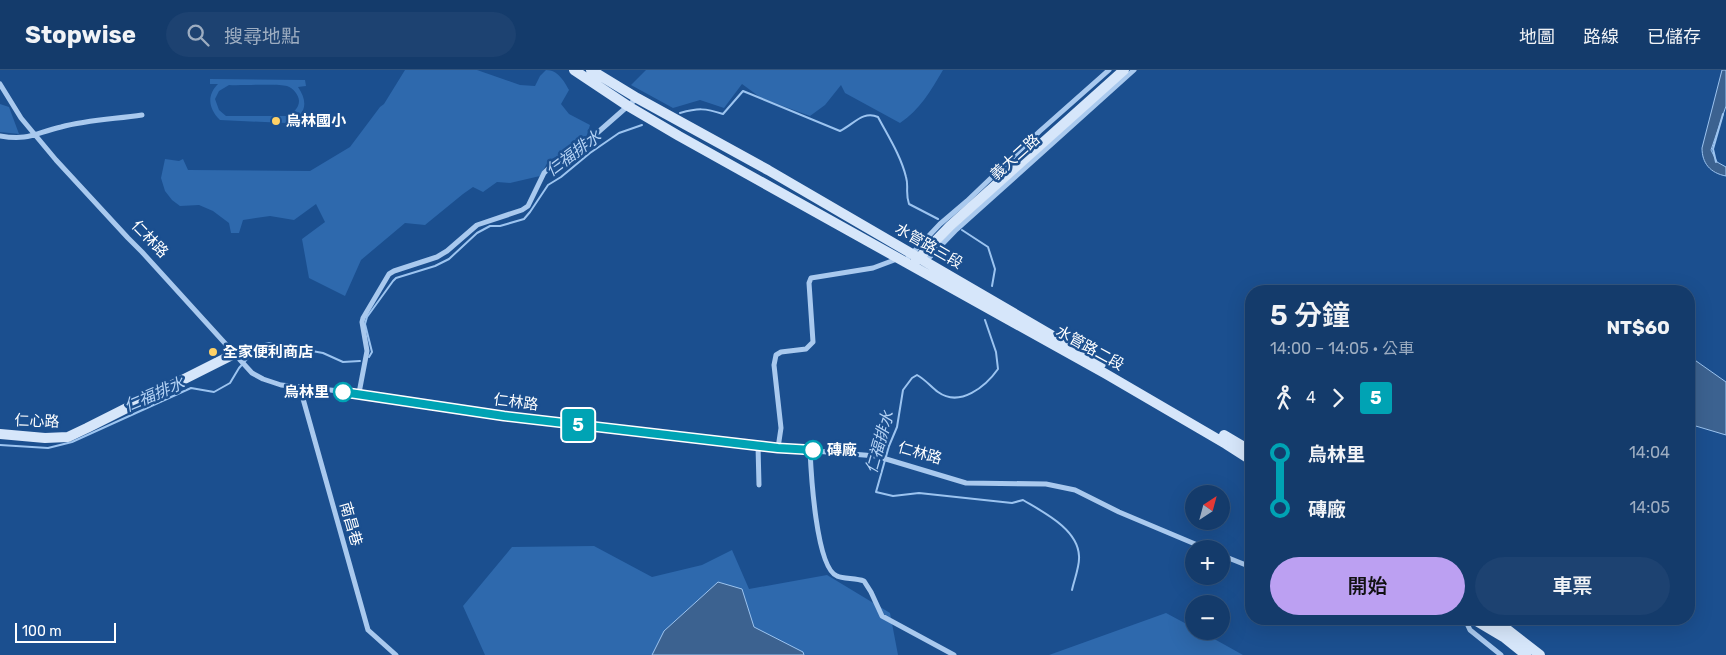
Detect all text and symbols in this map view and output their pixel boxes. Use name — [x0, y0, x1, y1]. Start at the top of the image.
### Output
search box — [166, 12, 516, 57]
text: Stopwise — [25, 21, 136, 49]
icon: search — [184, 21, 212, 49]
text: 搜尋地點 — [224, 25, 300, 48]
text: 地圖 — [1519, 26, 1555, 48]
text: 路線 — [1583, 26, 1619, 48]
text: 已儲存 — [1647, 26, 1701, 48]
place label: 烏林國小 — [286, 112, 347, 130]
marker: 烏林國小 — [270, 115, 282, 127]
water label: 仁福排水 — [542, 126, 605, 180]
street label: 義大二路 — [987, 130, 1043, 184]
street label: 仁林路 — [128, 217, 172, 261]
street label: 水管路三段 — [892, 219, 966, 273]
text: 5 分鐘 — [1270, 299, 1350, 332]
text: NT$60 — [1606, 316, 1670, 339]
street label: 水管路二段 — [1053, 322, 1127, 374]
text: 14:00 – 14:05 · 公車 — [1270, 339, 1414, 358]
place label: 全家便利商店 — [223, 343, 313, 361]
marker: 全家便利商店 — [207, 346, 219, 358]
water label: 仁福排水 — [121, 373, 188, 416]
marker: 烏林里 — [333, 382, 353, 402]
place label: 烏林里 — [284, 383, 329, 401]
icon: walk — [1270, 384, 1298, 412]
icon: forward — [1324, 384, 1352, 412]
text: 5 — [1370, 387, 1382, 409]
text: 4 — [1306, 388, 1316, 407]
street label: 仁林路 — [493, 390, 539, 414]
water label: 仁福排水 — [862, 408, 898, 476]
line badge: 5 — [562, 409, 594, 441]
street label: 仁心路 — [14, 411, 60, 431]
text: 5 — [572, 414, 584, 436]
street label: 仁林路 — [896, 438, 944, 468]
marker: 磚廠 — [803, 440, 823, 460]
place label: 磚廠 — [827, 441, 857, 459]
text: 烏林里 — [1308, 443, 1365, 466]
text: 14:04 — [1629, 443, 1670, 462]
north arrow — [1185, 485, 1230, 530]
map controls — [1185, 485, 1230, 640]
text: 磚廠 — [1308, 498, 1346, 521]
text: 14:05 — [1629, 498, 1670, 517]
street label: 南昌巷 — [336, 500, 366, 548]
button: + — [1185, 540, 1230, 585]
button: 開始 — [1270, 557, 1465, 615]
button: 車票 — [1475, 557, 1670, 615]
button: − — [1185, 595, 1230, 640]
scale bar — [15, 620, 116, 643]
text: 100 m — [22, 623, 62, 640]

